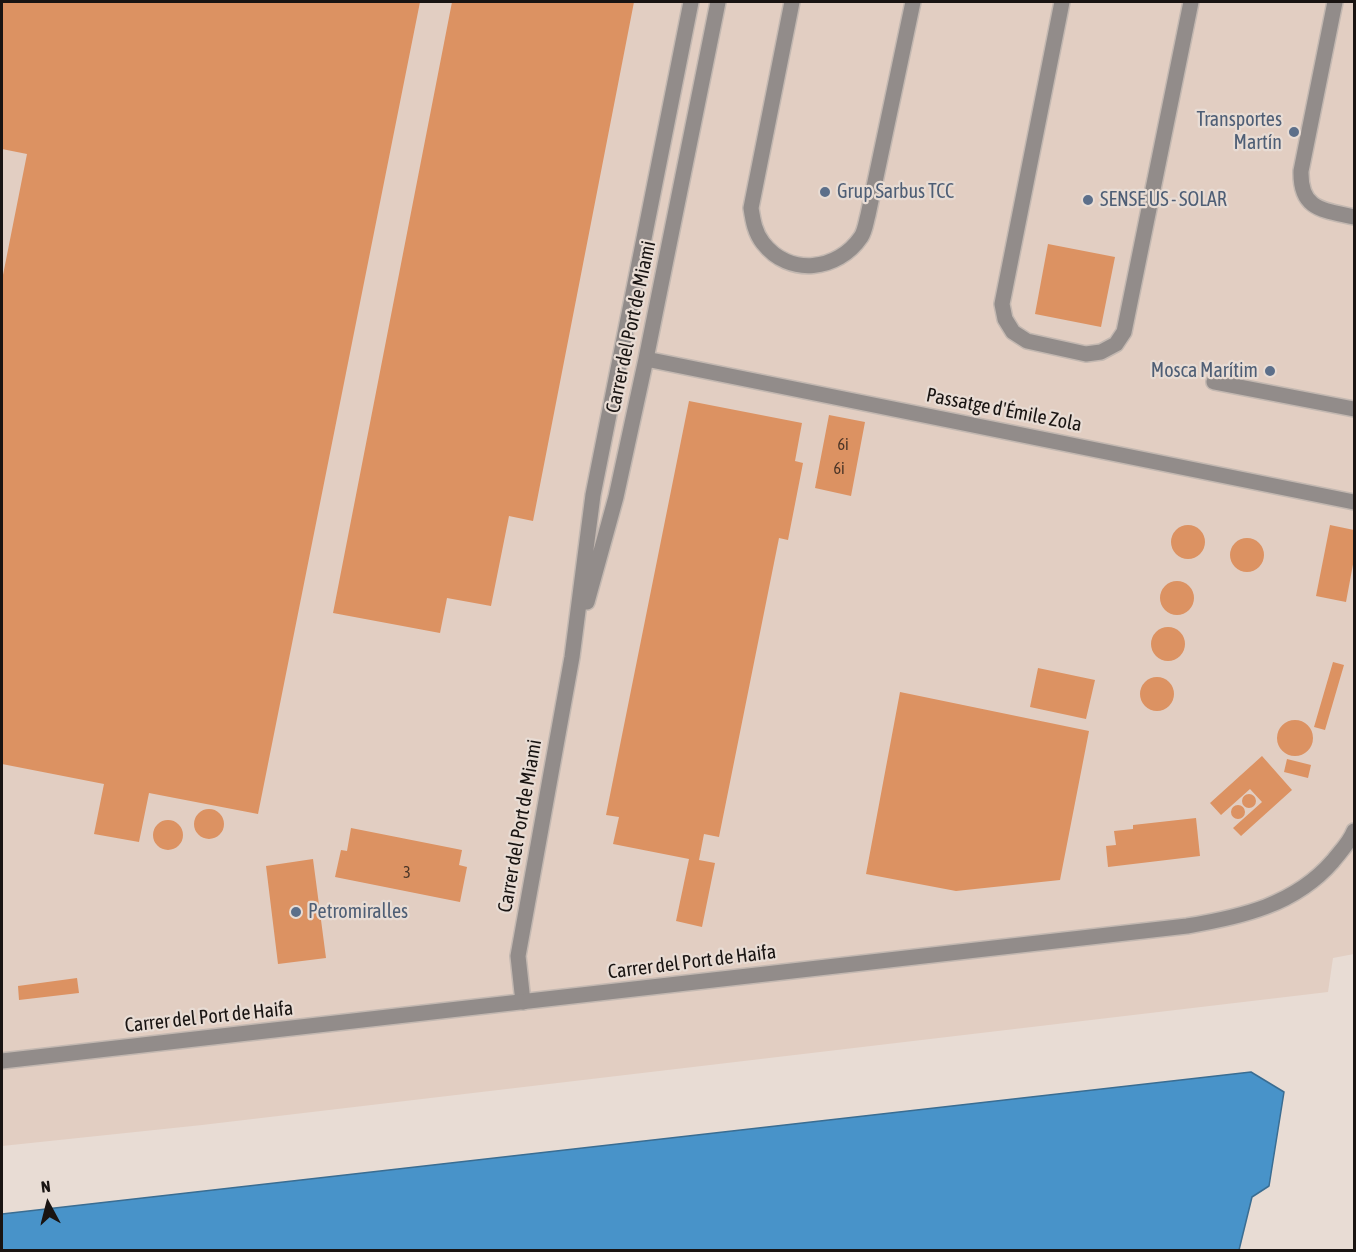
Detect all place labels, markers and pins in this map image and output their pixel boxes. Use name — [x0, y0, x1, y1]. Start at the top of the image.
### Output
place label: Transportes Martín — [1197, 108, 1282, 155]
marker: Transportes Martín — [1287, 125, 1301, 139]
place label: Grup Sarbus TCC — [837, 180, 954, 204]
marker: Grup Sarbus TCC — [818, 185, 832, 199]
place label: SENSE US - SOLAR — [1100, 188, 1227, 212]
marker: SENSE US - SOLAR — [1081, 193, 1095, 207]
place label: Mosca Marítim — [1151, 359, 1258, 383]
marker: Mosca Marítim — [1263, 364, 1277, 378]
place label: Petromiralles — [308, 900, 408, 924]
marker: Petromiralles — [289, 905, 303, 919]

